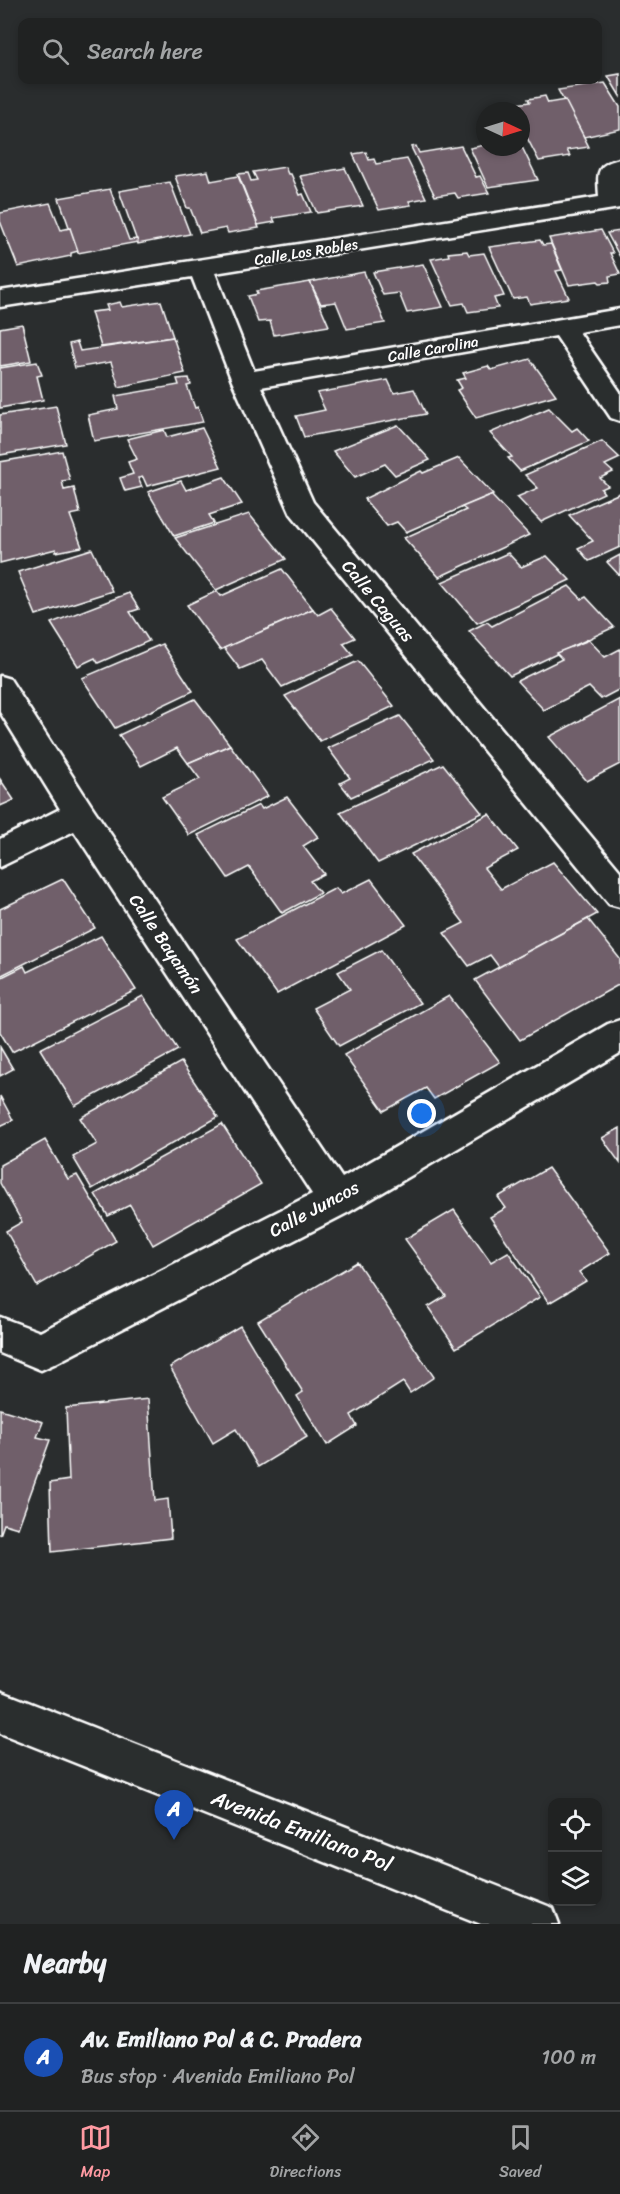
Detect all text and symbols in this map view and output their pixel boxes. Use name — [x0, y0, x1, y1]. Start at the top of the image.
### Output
search box — [18, 18, 602, 84]
text: Search here — [87, 32, 203, 71]
icon: search — [39, 35, 72, 68]
north arrow — [476, 102, 530, 156]
street label: Calle Los Robles — [252, 231, 360, 273]
street label: Calle Carolina — [386, 328, 481, 370]
street label: Calle Caguas — [333, 552, 423, 650]
street label: Calle Bayamón — [120, 887, 212, 1001]
your location — [407, 1099, 436, 1128]
street label: Calle Juncos — [263, 1171, 366, 1246]
street label: Avenida Emiliano Pol — [205, 1779, 399, 1883]
pin: A — [154, 1790, 194, 1840]
map controls — [548, 1798, 602, 1906]
button: locate — [548, 1798, 602, 1852]
button: layers — [548, 1852, 602, 1906]
text: Nearby — [24, 1940, 106, 1986]
text: Av. Emiliano Pol & C. Pradera — [81, 2020, 362, 2059]
text: A — [37, 2040, 50, 2075]
text: 100 m — [542, 2040, 596, 2075]
text: Bus stop · Avenida Emiliano Pol — [81, 2059, 355, 2094]
tab: Map — [79, 2121, 112, 2186]
tab: Directions — [270, 2121, 341, 2186]
tab: Saved — [499, 2121, 541, 2186]

